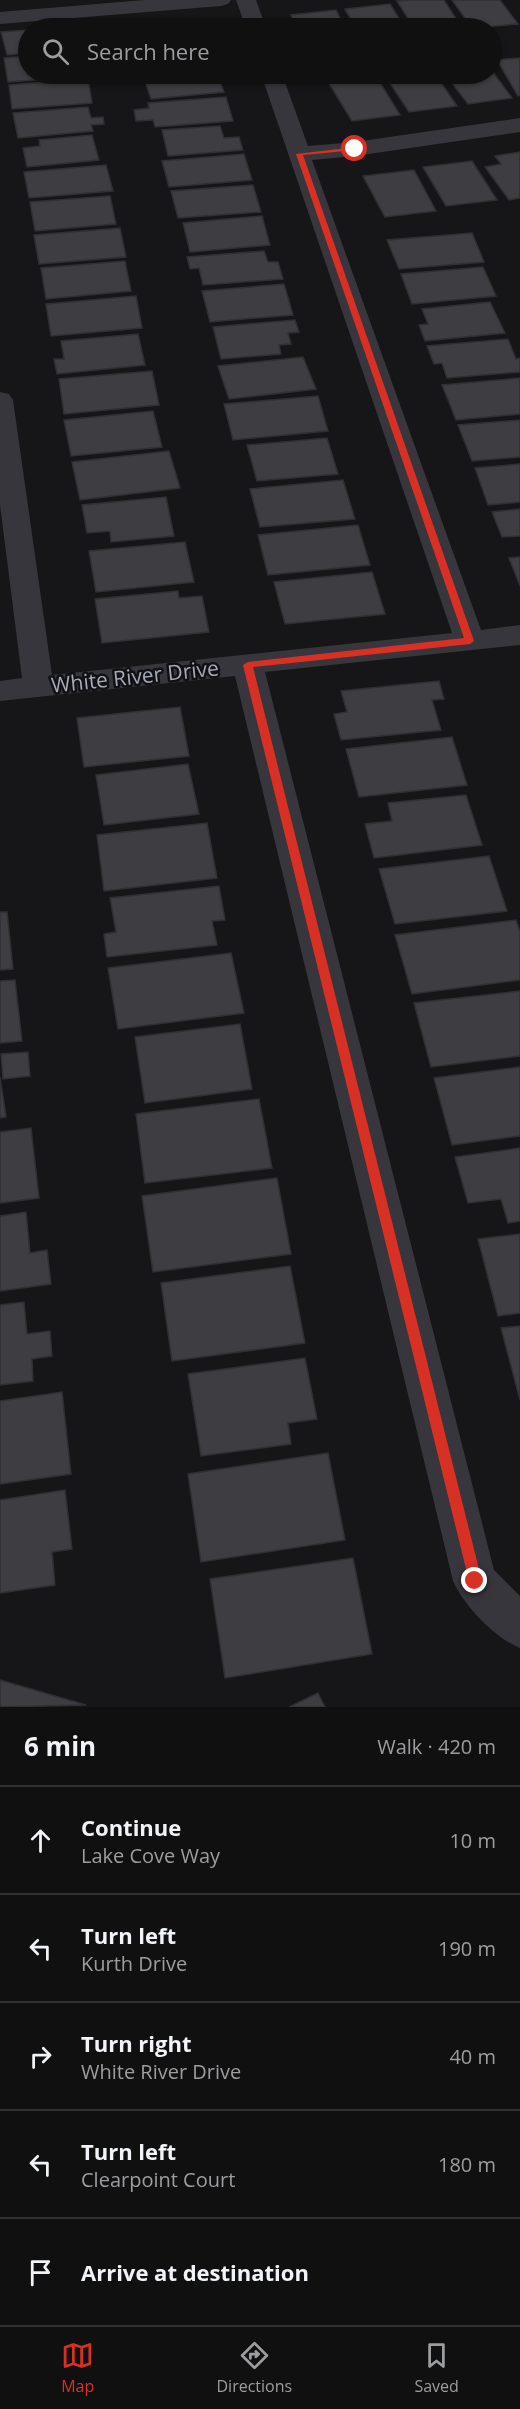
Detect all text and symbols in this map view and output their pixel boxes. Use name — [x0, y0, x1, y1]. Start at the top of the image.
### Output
search box — [18, 18, 502, 84]
icon: search — [39, 35, 72, 68]
text: Search here — [87, 36, 210, 66]
route start — [341, 135, 367, 161]
street label: White River Drive — [50, 653, 220, 699]
route end — [461, 1567, 487, 1593]
text: 6 min — [24, 1728, 96, 1764]
text: Walk · 420 m — [377, 1733, 496, 1760]
text: Continue — [81, 1812, 181, 1842]
icon: ahead — [24, 1824, 57, 1857]
text: 10 m — [449, 1827, 496, 1854]
text: Lake Cove Way — [81, 1842, 220, 1869]
text: Turn left — [81, 1920, 176, 1950]
icon: left — [24, 1932, 57, 1965]
text: 190 m — [438, 1935, 496, 1962]
text: Kurth Drive — [81, 1950, 187, 1977]
text: Turn right — [81, 2028, 192, 2058]
icon: right — [24, 2040, 57, 2073]
text: 40 m — [449, 2043, 496, 2070]
text: White River Drive — [81, 2058, 241, 2085]
text: Turn left — [81, 2136, 176, 2166]
icon: left — [24, 2148, 57, 2181]
text: 180 m — [438, 2151, 496, 2178]
text: Clearpoint Court — [81, 2166, 235, 2193]
icon: arrive — [24, 2256, 57, 2289]
text: Arrive at destination — [81, 2257, 309, 2287]
tab: Map — [61, 2339, 94, 2397]
tab: Directions — [217, 2339, 292, 2397]
tab: Saved — [414, 2339, 459, 2397]

